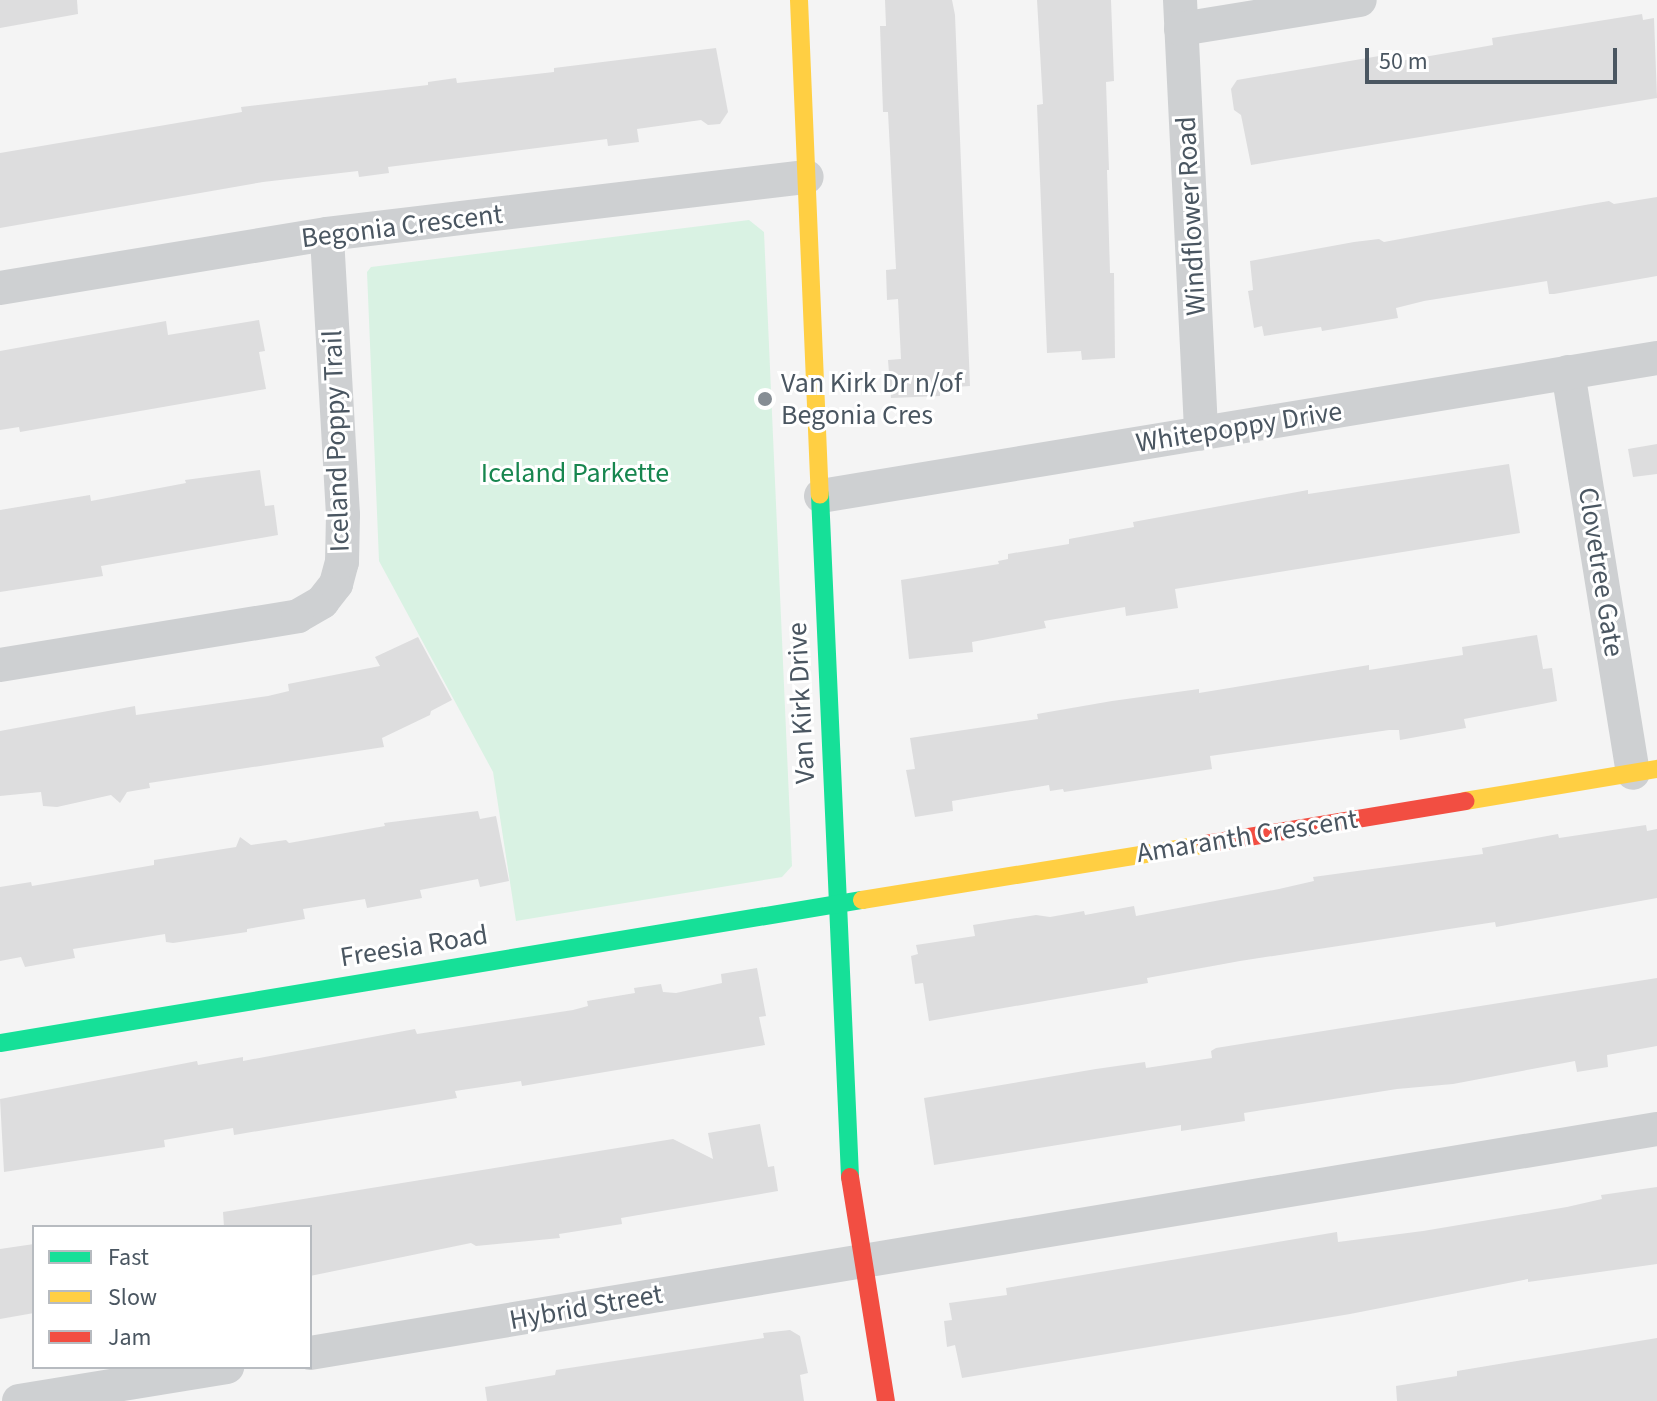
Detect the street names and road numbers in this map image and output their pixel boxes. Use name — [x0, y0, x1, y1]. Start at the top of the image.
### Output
street label: Windflower Road — [1169, 116, 1213, 316]
street label: Begonia Crescent — [299, 197, 505, 255]
street label: Iceland Poppy Trail — [315, 329, 357, 553]
street label: Whitepoppy Drive — [1134, 394, 1344, 460]
street label: Clovetree Gate — [1571, 485, 1631, 659]
street label: Van Kirk Drive — [780, 621, 822, 785]
street label: Amaranth Crescent — [1134, 802, 1360, 870]
street label: Freesia Road — [338, 918, 490, 974]
street label: Hybrid Street — [507, 1277, 665, 1337]

